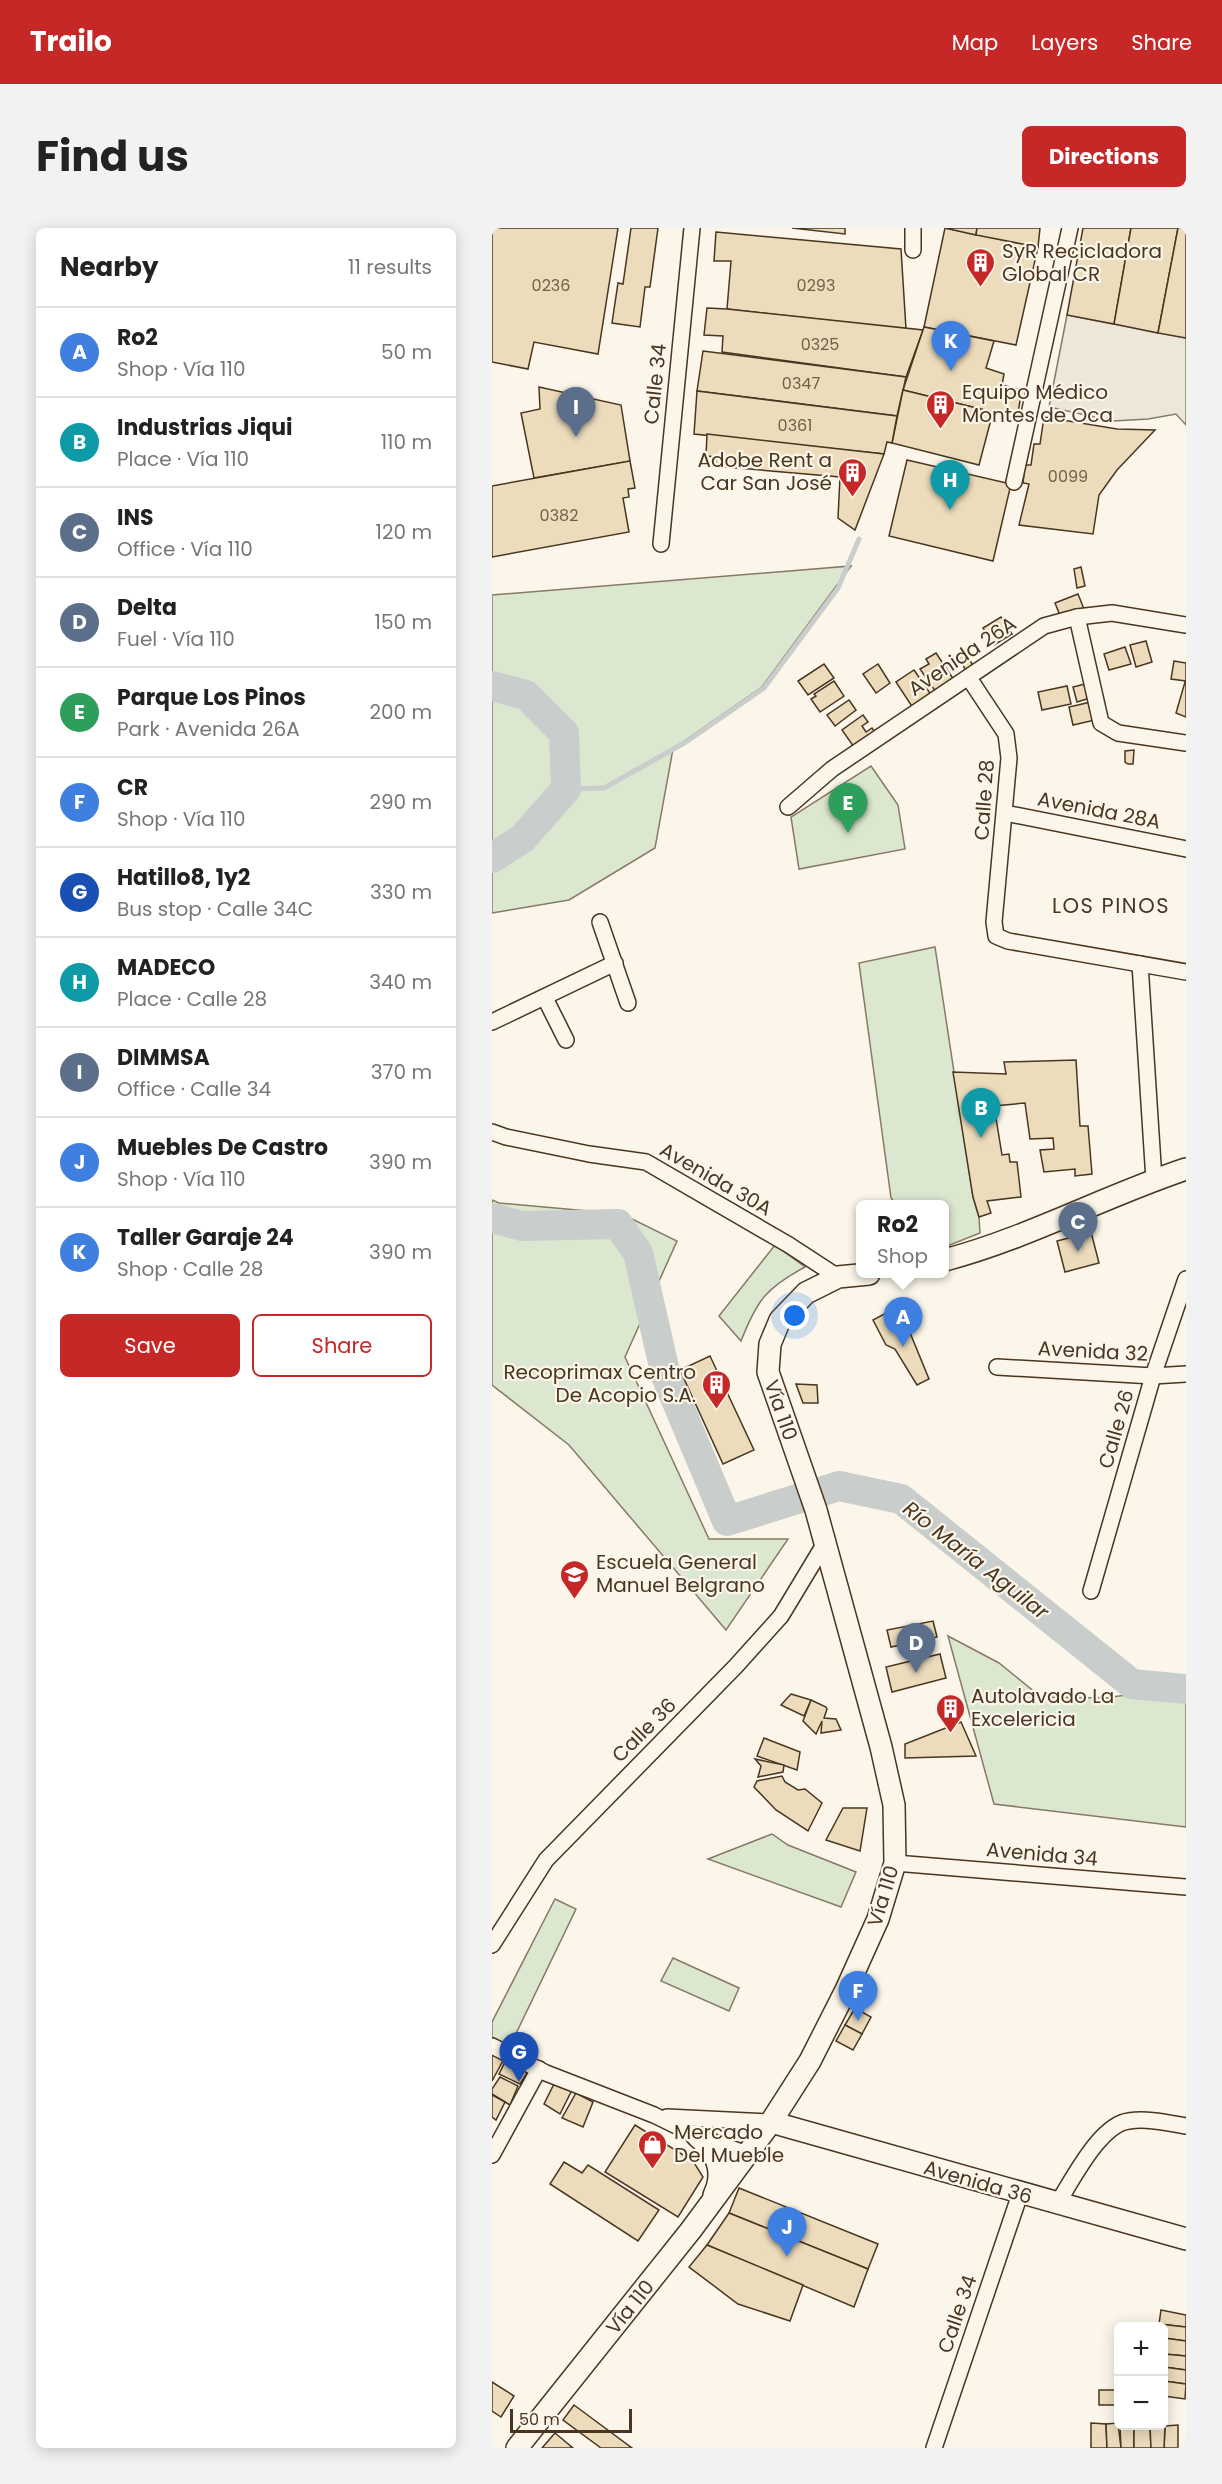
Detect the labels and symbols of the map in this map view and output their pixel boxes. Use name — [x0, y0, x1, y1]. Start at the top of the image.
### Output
place label: SyR Recicladora Global CR — [1002, 237, 1162, 288]
building icon: SyR Recicladora Global CR — [965, 246, 997, 288]
house number: 0236 — [532, 274, 570, 297]
house number: 0293 — [797, 274, 835, 297]
pin: K — [932, 322, 970, 371]
house number: 0325 — [801, 333, 839, 356]
street label: Calle 34 — [637, 342, 673, 426]
house number: 0347 — [782, 372, 820, 395]
place label: Equipo Médico Montes de Oca — [962, 378, 1113, 429]
pin: I — [556, 388, 596, 437]
building icon: Equipo Médico Montes de Oca — [925, 388, 957, 430]
house number: 0361 — [778, 414, 812, 437]
place label: Adobe Rent a Car San José — [697, 446, 832, 497]
building icon: Adobe Rent a Car San José — [837, 456, 869, 498]
pin: H — [930, 460, 970, 510]
house number: 0099 — [1048, 465, 1088, 488]
house number: 0382 — [540, 504, 578, 527]
street label: Avenida 26A — [902, 609, 1022, 703]
street label: Calle 28 — [967, 759, 1001, 841]
pin: E — [828, 784, 868, 833]
street label: Avenida 28A — [1035, 784, 1163, 836]
district label: LOS PINOS — [1052, 891, 1170, 920]
pin: B — [962, 1088, 1000, 1138]
street label: Avenida 30A — [655, 1136, 777, 1222]
pin: C — [1058, 1202, 1098, 1252]
pin: A — [884, 1298, 922, 1347]
your location — [780, 1301, 809, 1330]
street label: Avenida 32 — [1037, 1334, 1149, 1368]
place label: Recoprimax Centro De Acopio S.A. — [503, 1358, 696, 1409]
building icon: Recoprimax Centro De Acopio S.A. — [701, 1368, 733, 1410]
street label: Vía 110 — [758, 1376, 804, 1444]
street label: Calle 26 — [1091, 1386, 1141, 1472]
water label: Río María Aguilar — [897, 1494, 1056, 1627]
place label: Escuela General Manuel Belgrano — [596, 1548, 765, 1599]
school or university icon: Escuela General Manuel Belgrano — [559, 1558, 591, 1600]
pin: D — [896, 1624, 936, 1673]
place label: Autolavado La Excelericia — [971, 1682, 1114, 1733]
street label: Calle 36 — [605, 1691, 683, 1769]
building icon: Autolavado La Excelericia — [934, 1692, 966, 1734]
street label: Avenida 34 — [985, 1835, 1099, 1873]
street label: Vía 110 — [860, 1862, 906, 1930]
pin: F — [838, 1972, 878, 2021]
pin: G — [500, 2032, 538, 2082]
place label: Mercado Del Mueble — [674, 2118, 784, 2169]
shop icon: Mercado Del Mueble — [637, 2128, 669, 2170]
street label: Avenida 36 — [920, 2153, 1036, 2211]
pin: J — [768, 2208, 806, 2257]
street label: Calle 34 — [931, 2271, 983, 2357]
street label: Vía 110 — [599, 2274, 661, 2340]
scale bar — [510, 2406, 632, 2434]

